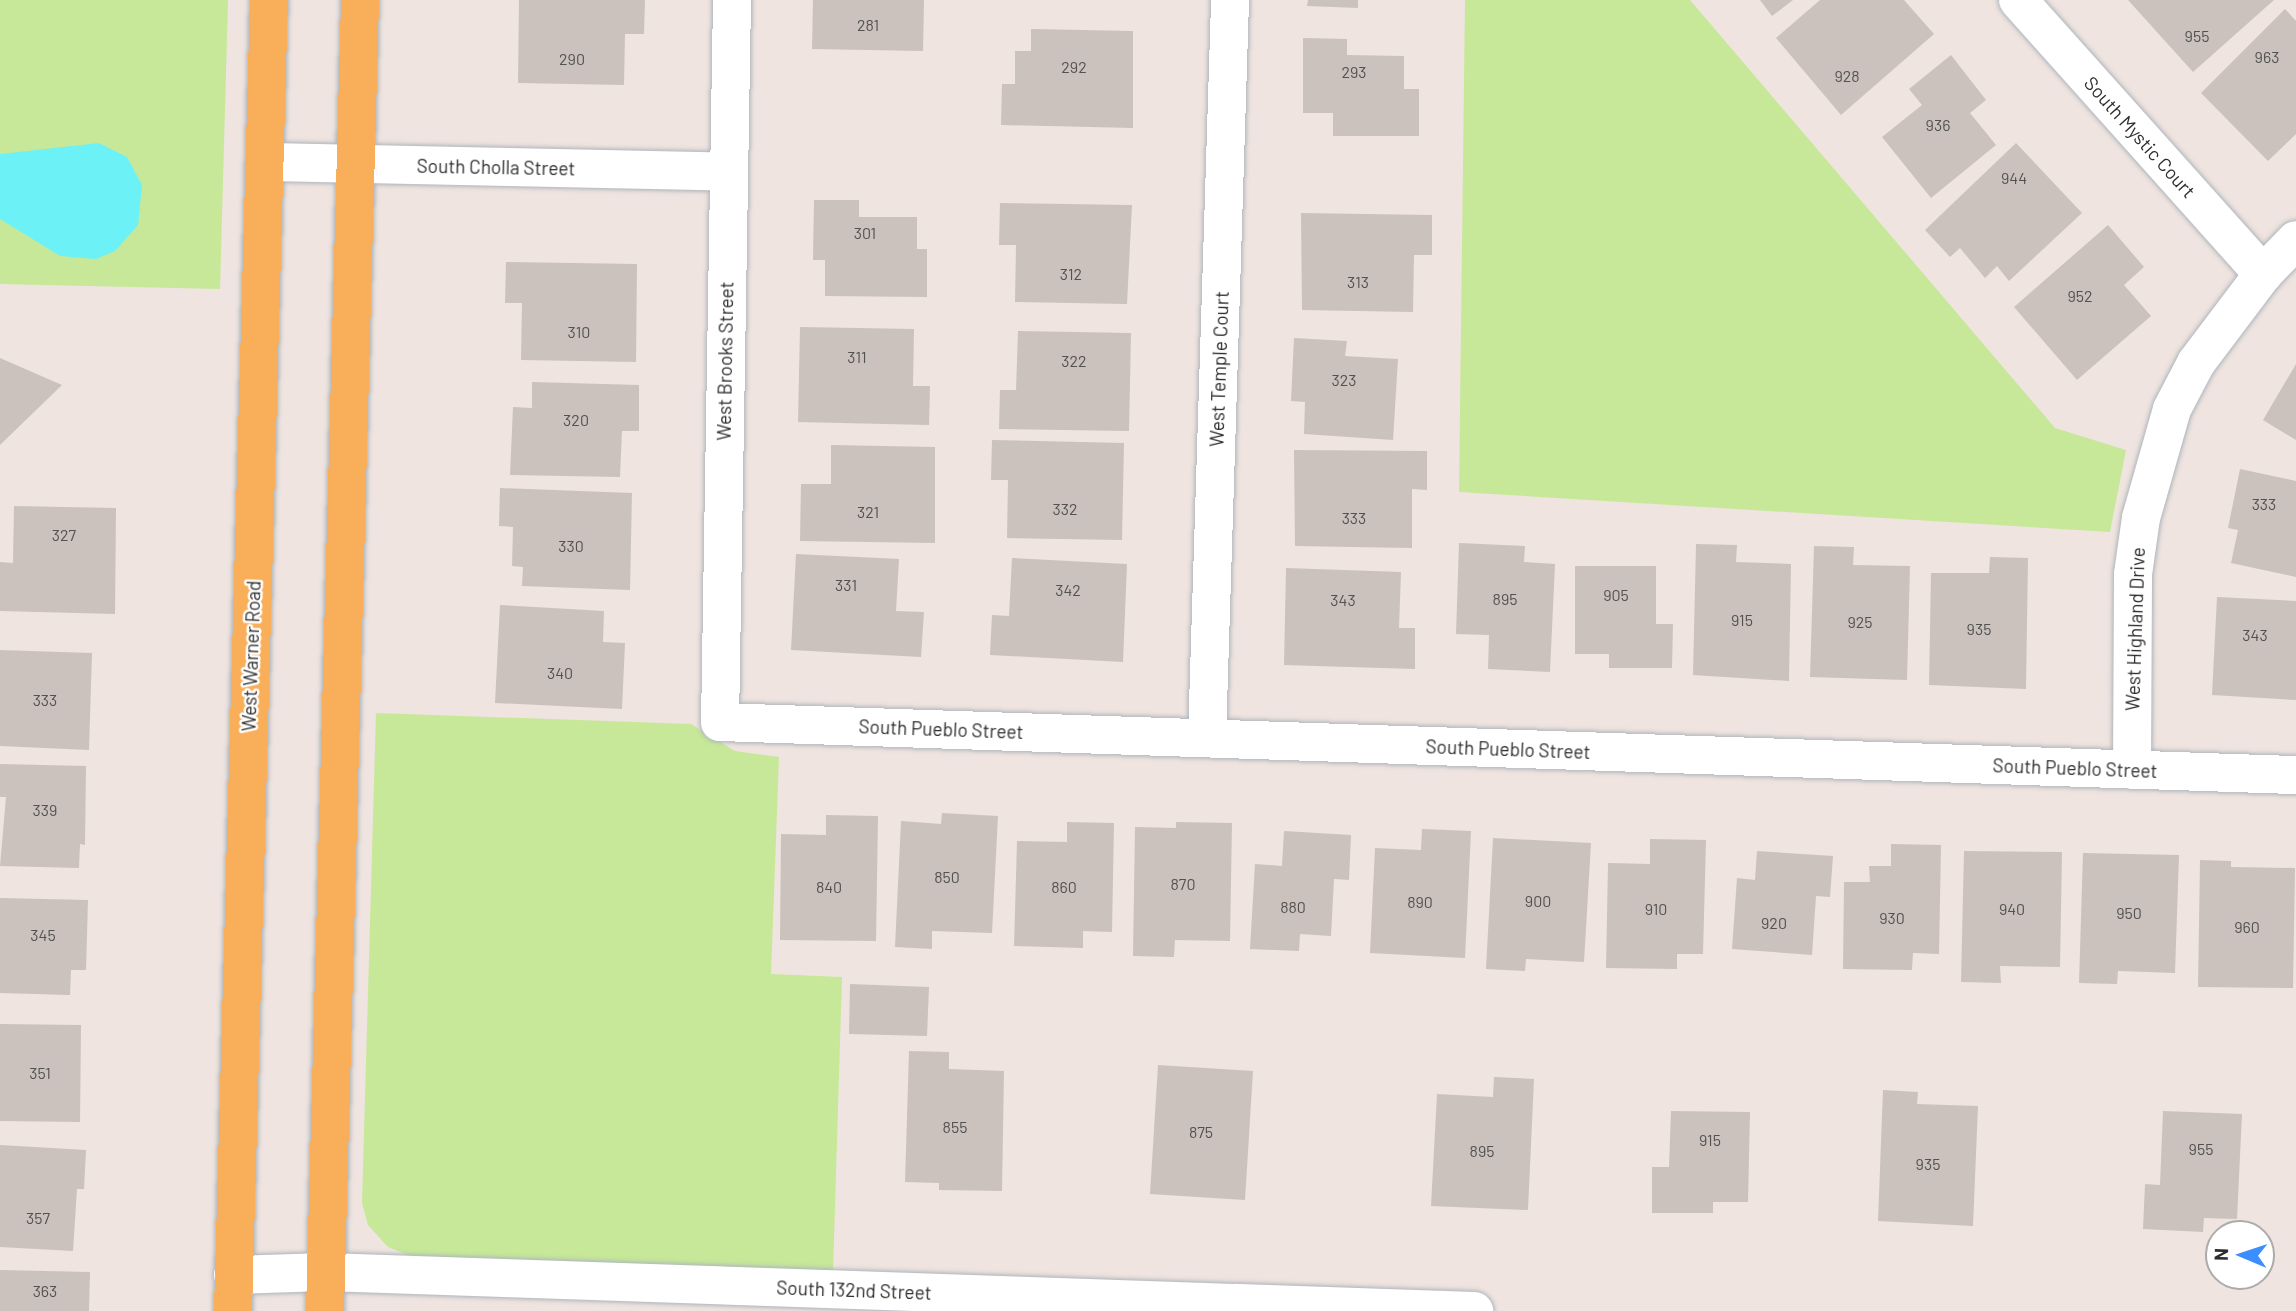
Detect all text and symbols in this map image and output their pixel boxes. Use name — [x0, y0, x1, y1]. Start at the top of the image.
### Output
house number: 281 — [857, 15, 879, 35]
house number: 955 — [2185, 26, 2209, 46]
house number: 963 — [2255, 47, 2279, 67]
house number: 290 — [559, 49, 585, 69]
house number: 292 — [1061, 57, 1087, 77]
house number: 293 — [1341, 62, 1367, 82]
house number: 928 — [1834, 66, 1860, 86]
street label: South Mystic Court — [2080, 72, 2200, 202]
house number: 936 — [1926, 115, 1950, 135]
street label: South Cholla Street — [416, 154, 576, 180]
house number: 944 — [2001, 168, 2027, 188]
house number: 301 — [854, 223, 876, 243]
house number: 312 — [1060, 264, 1082, 284]
house number: 313 — [1347, 272, 1369, 292]
street label: West Brooks Street — [712, 281, 738, 441]
house number: 952 — [2067, 286, 2093, 306]
street label: West Temple Court — [1205, 291, 1233, 447]
house number: 310 — [568, 322, 590, 342]
house number: 311 — [847, 347, 867, 367]
house number: 322 — [1061, 351, 1087, 371]
house number: 323 — [1332, 370, 1356, 390]
house number: 320 — [563, 410, 589, 430]
house number: 333 — [2252, 494, 2276, 514]
house number: 332 — [1052, 499, 1078, 519]
house number: 321 — [857, 502, 879, 522]
house number: 333 — [1342, 508, 1366, 528]
house number: 327 — [52, 525, 76, 545]
house number: 330 — [558, 536, 584, 556]
street label: West Highland Drive — [2121, 547, 2149, 711]
house number: 331 — [835, 575, 857, 595]
street label: West Warner Road — [237, 580, 265, 732]
house number: 342 — [1055, 580, 1081, 600]
house number: 905 — [1603, 585, 1629, 605]
house number: 895 — [1493, 589, 1517, 609]
house number: 343 — [1330, 590, 1356, 610]
house number: 915 — [1731, 610, 1753, 630]
house number: 925 — [1847, 612, 1873, 632]
house number: 935 — [1967, 619, 1991, 639]
house number: 343 — [2242, 625, 2268, 645]
house number: 340 — [547, 663, 573, 683]
house number: 333 — [33, 690, 57, 710]
street label: South Pueblo Street — [858, 715, 1024, 743]
street label: South Pueblo Street — [1425, 735, 1591, 763]
street label: South Pueblo Street — [1992, 754, 2158, 782]
house number: 339 — [33, 800, 57, 820]
house number: 850 — [934, 867, 960, 887]
house number: 870 — [1171, 874, 1195, 894]
house number: 840 — [816, 877, 842, 897]
house number: 860 — [1051, 877, 1077, 897]
house number: 900 — [1525, 891, 1551, 911]
house number: 890 — [1407, 892, 1433, 912]
house number: 880 — [1280, 897, 1306, 917]
house number: 910 — [1645, 899, 1667, 919]
house number: 940 — [1999, 899, 2025, 919]
house number: 950 — [2116, 903, 2142, 923]
house number: 930 — [1879, 908, 1905, 928]
house number: 920 — [1761, 913, 1787, 933]
house number: 960 — [2234, 917, 2260, 937]
house number: 345 — [30, 925, 56, 945]
house number: 351 — [29, 1063, 51, 1083]
house number: 855 — [943, 1117, 967, 1137]
house number: 875 — [1189, 1122, 1213, 1142]
house number: 915 — [1699, 1130, 1721, 1150]
house number: 955 — [2189, 1139, 2213, 1159]
house number: 895 — [1470, 1141, 1494, 1161]
house number: 935 — [1916, 1154, 1940, 1174]
house number: 357 — [26, 1208, 50, 1228]
north arrow — [2205, 1220, 2275, 1290]
text: N — [2209, 1248, 2232, 1261]
street label: South 132nd Street — [776, 1276, 932, 1304]
house number: 363 — [33, 1281, 57, 1301]

